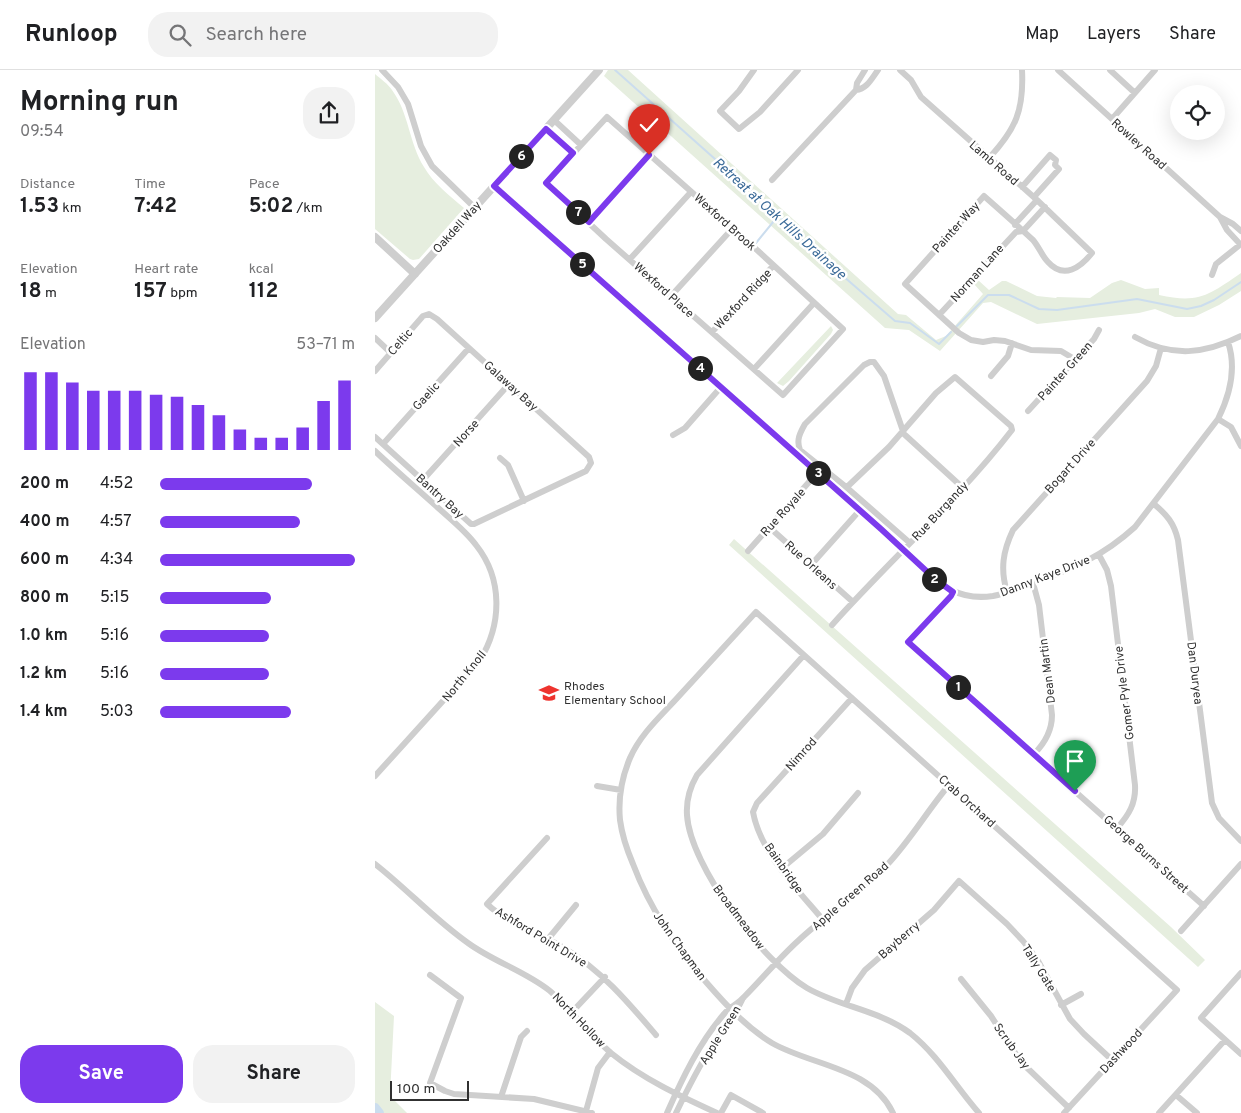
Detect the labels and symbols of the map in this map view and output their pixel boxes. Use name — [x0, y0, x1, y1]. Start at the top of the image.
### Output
pin — [628, 104, 670, 155]
street label: Rowley Road — [1107, 116, 1169, 174]
street label: Lamb Road — [965, 138, 1021, 190]
pin: 6 — [509, 144, 533, 168]
water label: Retreat at Oak Hills Drainage — [709, 155, 850, 284]
street label: Wexford Brook — [690, 191, 759, 255]
street label: Oakdell Way — [430, 198, 486, 257]
street label: Painter Way — [929, 199, 984, 257]
pin: 7 — [565, 200, 591, 224]
street label: Norman Lane — [948, 241, 1008, 306]
pin: 5 — [569, 252, 595, 276]
street label: Wexford Place — [630, 259, 697, 322]
street label: Wexford Ridge — [712, 266, 776, 333]
street label: Celtic — [385, 326, 417, 360]
street label: Painter Green — [1035, 339, 1097, 405]
pin: 4 — [687, 356, 713, 380]
street label: Galaway Bay — [480, 358, 541, 416]
street label: Gaelic — [410, 379, 444, 414]
street label: Norse — [450, 417, 483, 451]
street label: Bogart Drive — [1042, 436, 1100, 498]
pin: 3 — [805, 460, 831, 486]
street label: Bantry Bay — [412, 471, 467, 523]
street label: Rue Burgandy — [909, 478, 973, 545]
street label: Rue Royale — [758, 485, 810, 540]
street label: Rue Orleans — [781, 538, 840, 594]
street label: Danny Kaye Drive — [998, 552, 1093, 601]
pin: 2 — [921, 566, 947, 592]
street label: Dean Martin — [1036, 638, 1060, 704]
street label: Dan Duryea — [1182, 641, 1206, 705]
street label: Gomer Pyle Drive — [1111, 645, 1139, 741]
street label: North Knoll — [439, 648, 490, 706]
pin: 1 — [945, 674, 971, 700]
place label: Rhodes Elementary School — [564, 679, 666, 709]
school or university icon: Rhodes Elementary School — [538, 682, 560, 704]
street label: Nimrod — [782, 734, 821, 775]
pin — [1054, 740, 1096, 791]
street label: Crab Orchard — [934, 772, 998, 832]
street label: George Burns Street — [1099, 812, 1191, 897]
street label: Bainbridge — [760, 840, 806, 897]
street label: Apple Green Road — [809, 859, 893, 935]
street label: Broadmeadow — [708, 882, 768, 954]
street label: Ashford Point Drive — [492, 904, 589, 972]
street label: John Chapman — [649, 909, 709, 984]
street label: Bayberry — [876, 918, 924, 963]
street label: Tally Gate — [1017, 942, 1059, 995]
street label: North Hollow — [548, 990, 609, 1052]
street label: Apple Green — [696, 1003, 745, 1068]
street label: Scrub Jay — [989, 1020, 1033, 1073]
street label: Dashwood — [1097, 1026, 1147, 1077]
scale bar — [390, 1078, 469, 1101]

